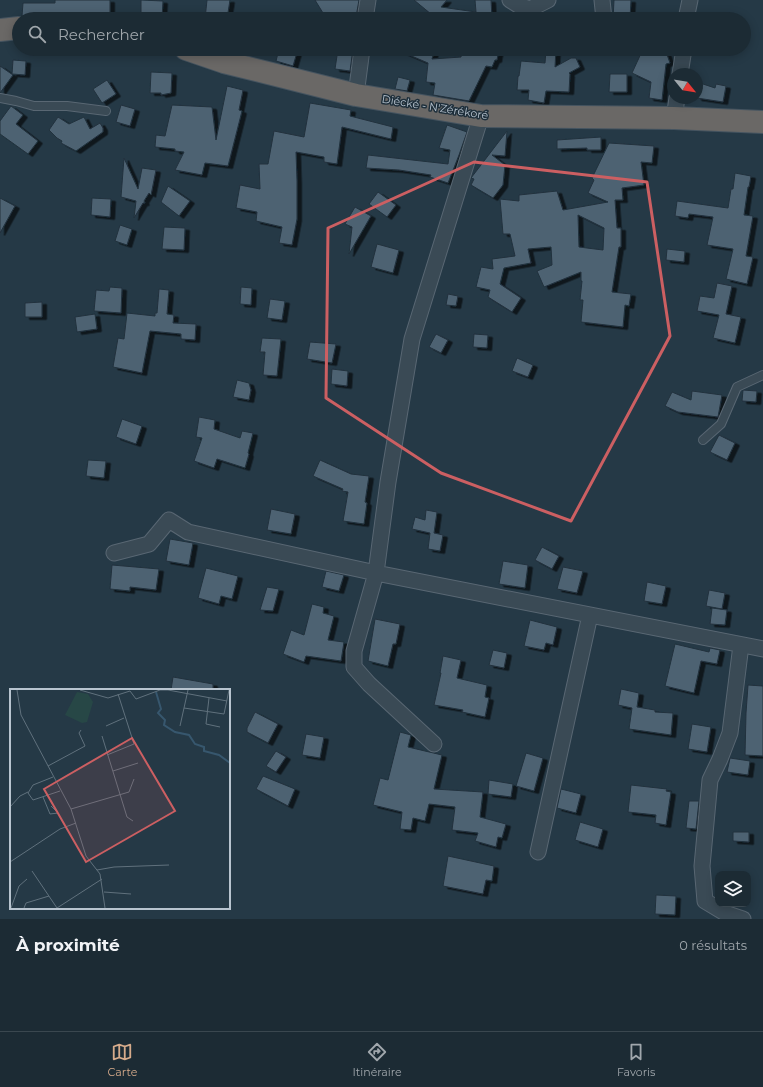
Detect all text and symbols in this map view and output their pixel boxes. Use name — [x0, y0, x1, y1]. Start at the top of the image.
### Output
search box — [12, 12, 751, 56]
icon: search — [26, 23, 48, 45]
text: Rechercher — [58, 25, 145, 44]
north arrow — [667, 68, 703, 104]
street label: Diécké - N'Zérékoré — [381, 92, 490, 122]
inset map — [10, 689, 230, 909]
map controls — [715, 871, 751, 907]
button: layers — [715, 871, 751, 907]
text: À proximité — [16, 935, 120, 955]
text: 0 résultats — [679, 937, 747, 953]
tab: Carte — [108, 1041, 137, 1079]
tab: Itinéraire — [353, 1041, 402, 1079]
tab: Favoris — [617, 1041, 655, 1079]

